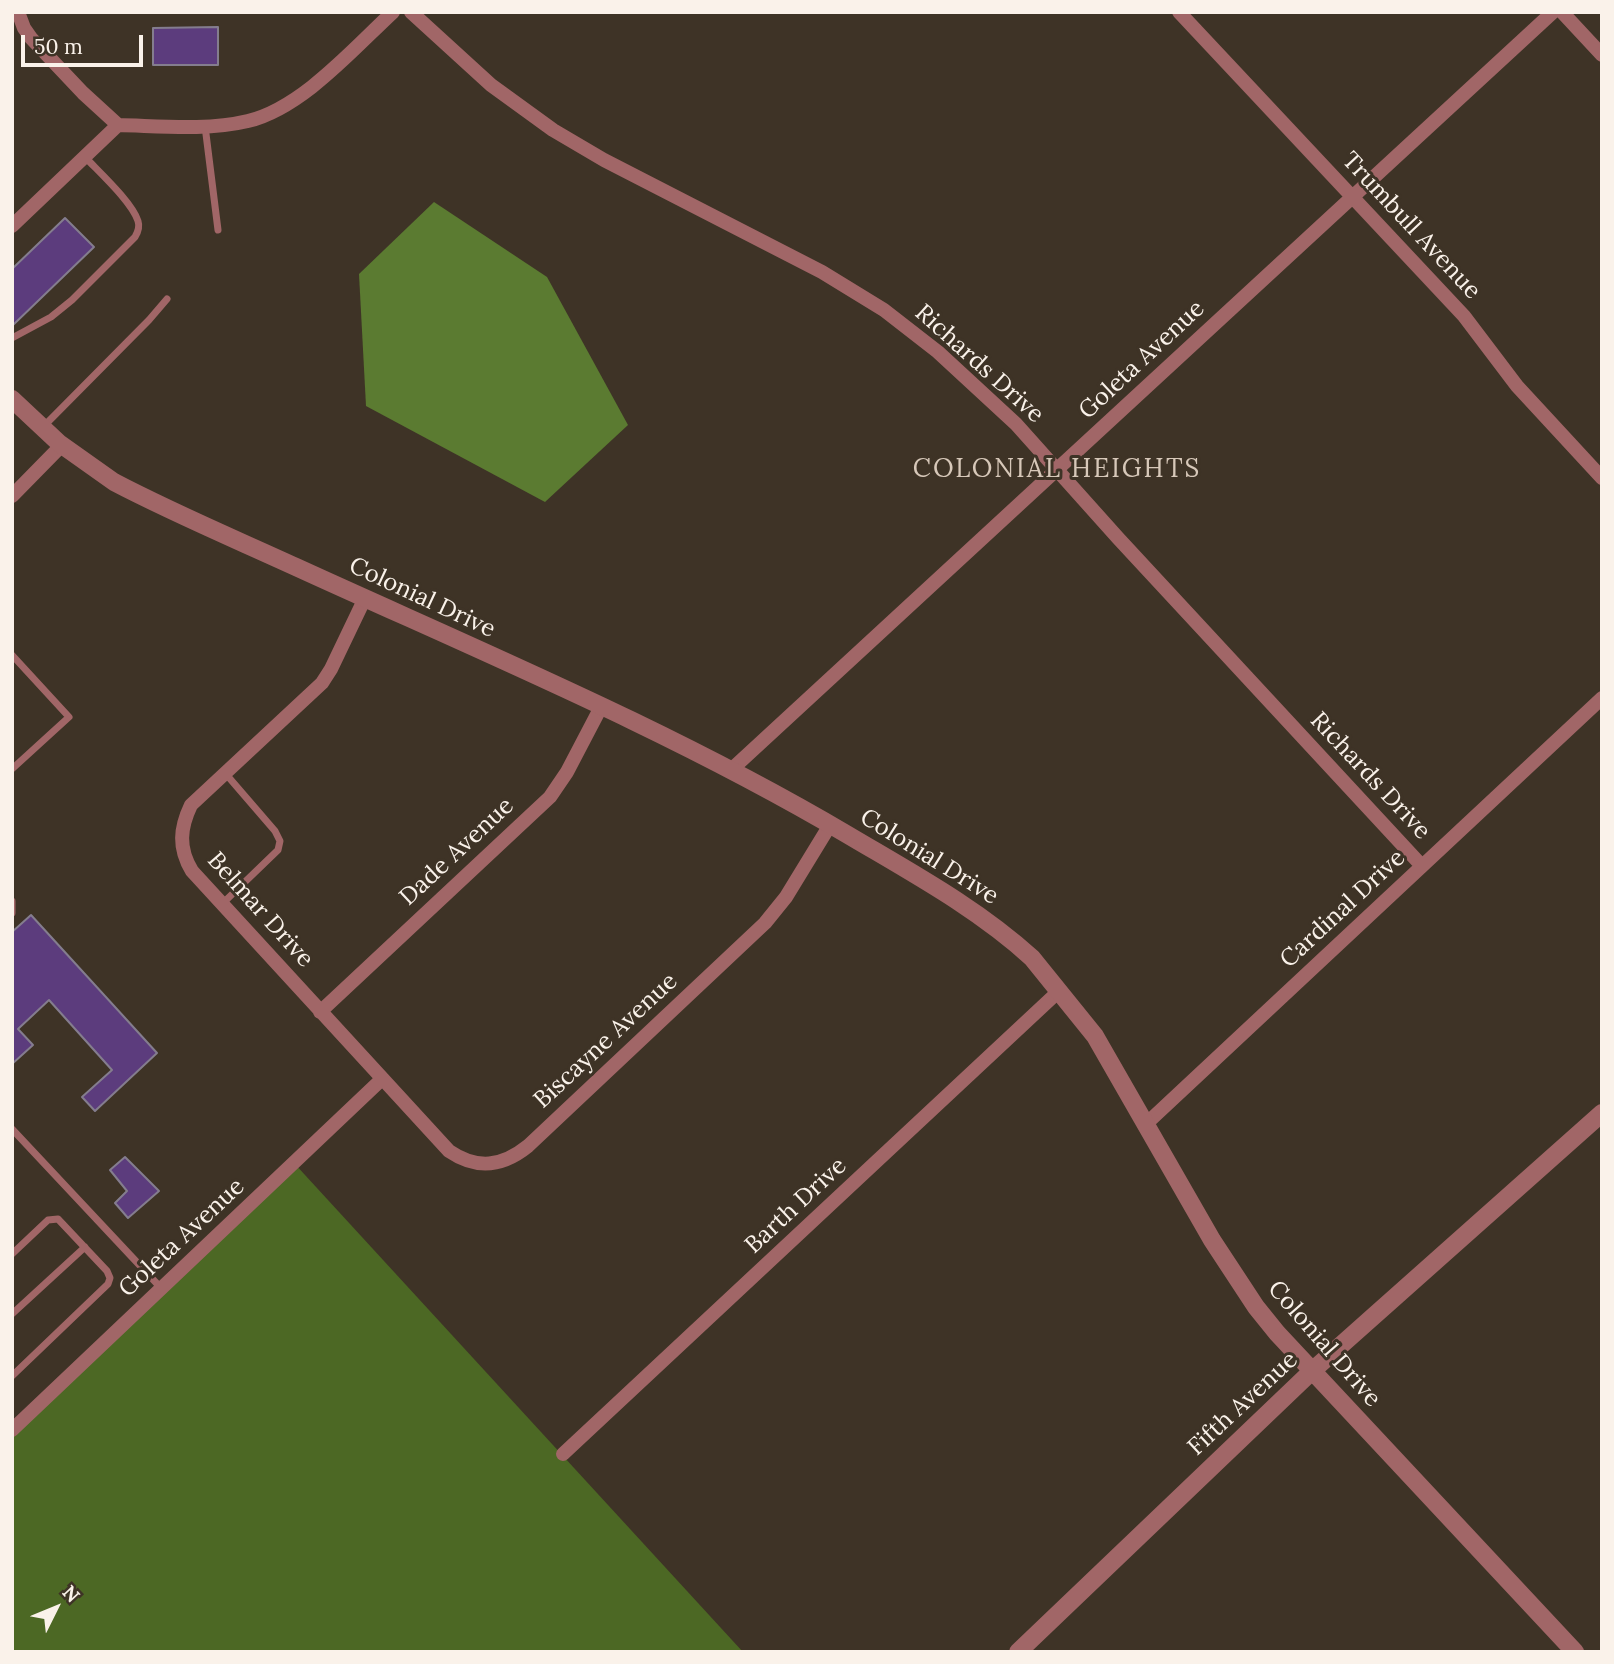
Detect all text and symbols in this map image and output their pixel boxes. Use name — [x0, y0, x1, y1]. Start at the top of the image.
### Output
scale bar — [24, 21, 147, 65]
text: 50 m — [34, 33, 83, 60]
street label: Trumbull Avenue — [1336, 147, 1486, 305]
street label: Goleta Avenue — [1073, 295, 1211, 425]
street label: Richards Drive — [909, 299, 1049, 429]
district label: COLONIAL HEIGHTS — [915, 454, 1199, 486]
street label: Colonial Drive — [344, 552, 500, 644]
street label: Richards Drive — [1304, 706, 1436, 846]
street label: Dade Avenue — [394, 792, 520, 912]
street label: Colonial Drive — [854, 803, 1004, 911]
street label: Cardinal Drive — [1275, 844, 1411, 974]
street label: Belmar Drive — [201, 846, 319, 974]
street label: Biscayne Avenue — [528, 967, 684, 1115]
street label: Barth Drive — [739, 1152, 853, 1260]
street label: Goleta Avenue — [113, 1173, 251, 1303]
street label: Colonial Drive — [1261, 1275, 1387, 1413]
street label: Fifth Avenue — [1182, 1346, 1304, 1462]
north arrow — [21, 1573, 91, 1643]
text: N — [58, 1580, 85, 1607]

